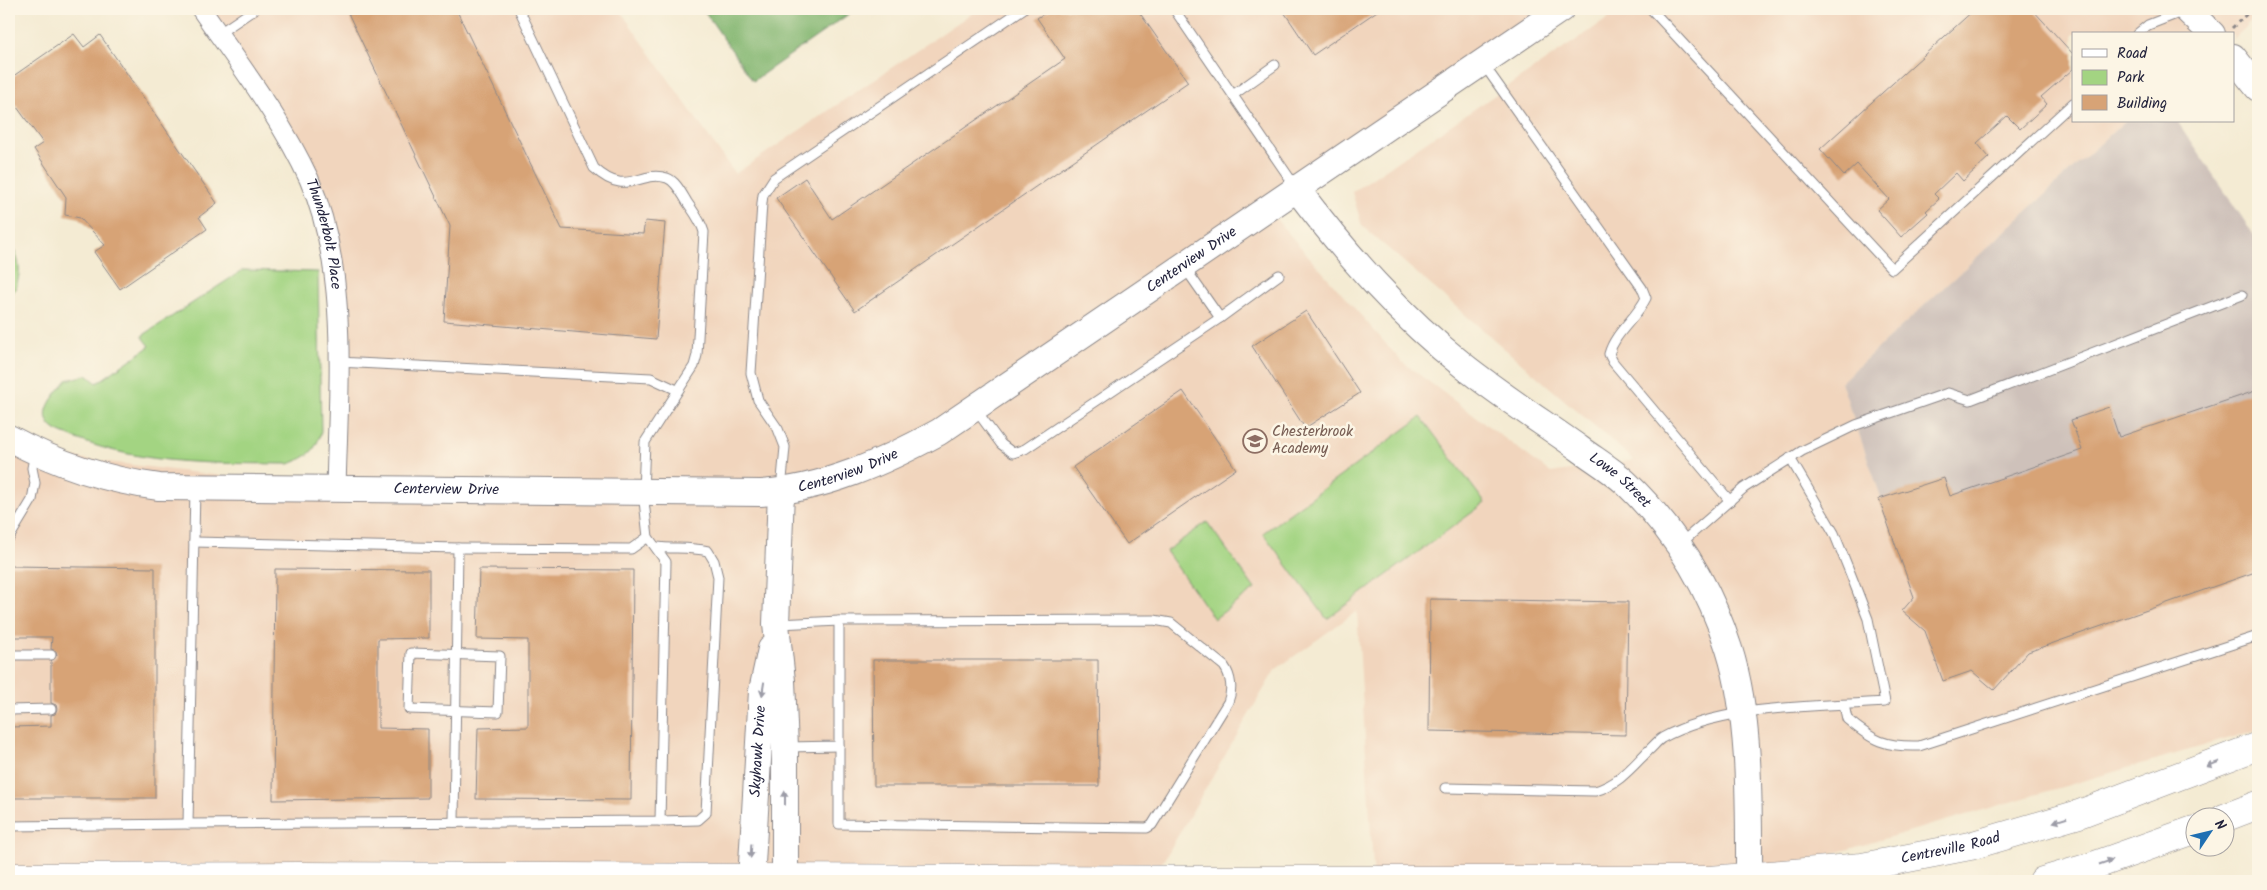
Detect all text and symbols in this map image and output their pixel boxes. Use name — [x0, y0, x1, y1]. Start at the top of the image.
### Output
legend — [2072, 32, 2234, 122]
text: Road — [2117, 42, 2148, 66]
text: Park — [2117, 66, 2145, 90]
text: Building — [2117, 92, 2167, 116]
street label: Thunderbolt Place — [298, 175, 348, 291]
street label: Centerview Drive — [1141, 220, 1242, 300]
place label: Chesterbrook Academy — [1272, 420, 1354, 461]
school or university icon: Chesterbrook Academy — [1242, 428, 1268, 454]
street label: Centerview Drive — [796, 442, 903, 500]
street label: Lowe Street — [1584, 446, 1657, 514]
street label: Centerview Drive — [393, 477, 499, 502]
one-way arrow — [758, 681, 766, 697]
street label: Skyhawk Drive — [744, 705, 773, 798]
one-way arrow — [2205, 760, 2220, 768]
one-way arrow — [781, 789, 789, 805]
north arrow — [2184, 808, 2234, 858]
text: N — [2208, 815, 2231, 835]
one-way arrow — [2053, 817, 2068, 824]
street label: Centreville Road — [1899, 826, 2004, 871]
one-way arrow — [747, 843, 755, 859]
one-way arrow — [2099, 857, 2114, 865]

